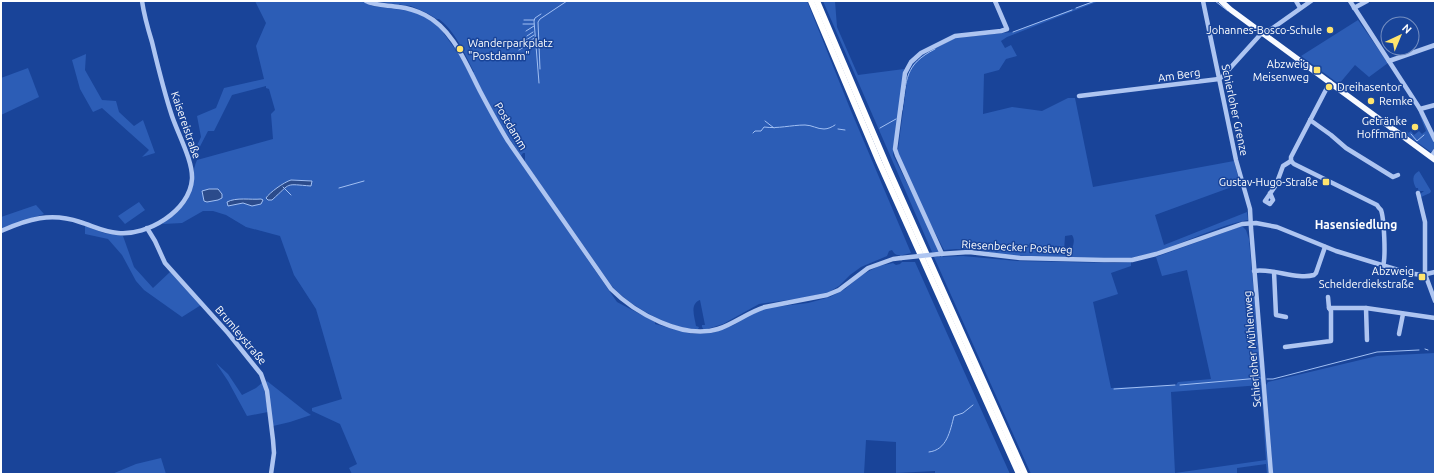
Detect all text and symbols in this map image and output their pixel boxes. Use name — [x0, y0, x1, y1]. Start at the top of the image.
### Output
north arrow — [1380, 16, 1420, 56]
text: N — [1400, 22, 1414, 36]
place label: Johannes-Bosco-Schule — [1206, 24, 1322, 36]
marker: Johannes-Bosco-Schule — [1325, 25, 1335, 35]
place label: Wanderparkplatz "Postdamm" — [468, 37, 553, 62]
marker: Wanderparkplatz "Postdamm" — [455, 44, 465, 54]
place label: Abzweig Meisenweg — [1253, 58, 1309, 83]
street label: Schierloher Grenze — [1219, 63, 1251, 157]
marker: Abzweig Meisenweg — [1312, 65, 1322, 75]
street label: Am Berg — [1157, 66, 1201, 84]
place label: Dreihasentor — [1337, 81, 1402, 93]
marker: Dreihasentor — [1324, 82, 1334, 92]
street label: Kaisereistraße — [169, 90, 203, 160]
place label: Remke — [1379, 95, 1413, 107]
marker: Remke — [1366, 96, 1376, 106]
street label: Postdamm — [492, 100, 530, 152]
place label: Getränke Hoffmann — [1357, 115, 1407, 140]
marker: Getränke Hoffmann — [1410, 122, 1420, 132]
place label: Gustav-Hugo-Straße — [1219, 176, 1318, 188]
marker: Gustav-Hugo-Straße — [1321, 177, 1331, 187]
district label: Hasensiedlung — [1315, 218, 1397, 231]
street label: Riesenbecker Postweg — [961, 238, 1073, 256]
place label: Abzweig Schelderdiekstraße — [1319, 265, 1414, 290]
marker: Abzweig Schelderdiekstraße — [1417, 272, 1427, 282]
street label: Schierloher Mühlenweg — [1241, 290, 1263, 408]
street label: Brumleystraße — [213, 303, 269, 367]

